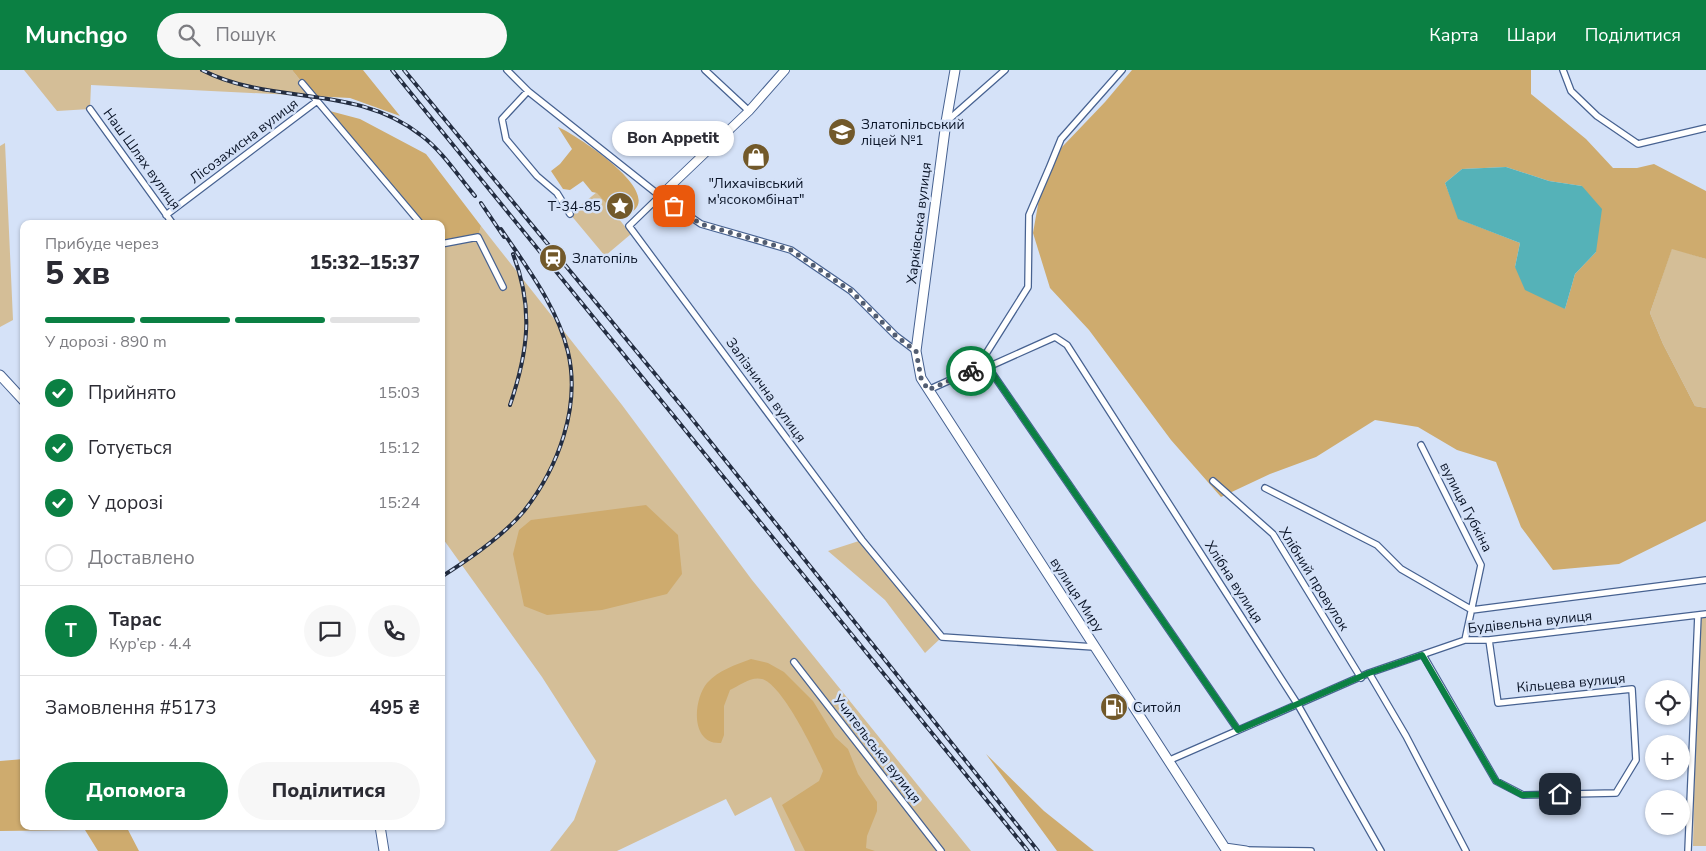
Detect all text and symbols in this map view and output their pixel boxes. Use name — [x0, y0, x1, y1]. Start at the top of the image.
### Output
search box — [157, 13, 507, 58]
text: Munchgo — [25, 19, 127, 51]
icon: search — [175, 21, 203, 49]
text: Пошук — [215, 22, 276, 48]
text: Карта — [1429, 23, 1479, 47]
text: Шари — [1507, 23, 1557, 47]
text: Поділитися — [1585, 23, 1681, 47]
street label: Лісозахисна вулиця — [186, 94, 302, 188]
street label: Наш Шлях вулиця — [99, 104, 185, 214]
place label: Златопільський ліцей №1 — [861, 115, 965, 150]
school or university icon: Златопільський ліцей №1 — [827, 117, 857, 147]
callout: Bon Appetit — [613, 121, 735, 156]
text: Bon Appetit — [627, 127, 719, 149]
shop icon: "Лихачівський м'ясокомбінат" — [741, 142, 771, 172]
street label: Харківська вулиця — [902, 161, 936, 285]
place label: "Лихачівський м'ясокомбінат" — [708, 174, 804, 209]
pin — [653, 185, 695, 227]
place icon: Т-34-85 — [605, 191, 635, 221]
icon: bag — [660, 192, 688, 220]
place label: Т-34-85 — [548, 197, 601, 216]
text: Прибуде через — [45, 233, 159, 255]
station icon: Златопіль — [538, 243, 568, 273]
place label: Златопіль — [572, 249, 638, 268]
text: 15:32–15:37 — [309, 250, 420, 276]
text: 5 хв — [45, 252, 110, 295]
text: У дорозі · 890 m — [45, 331, 167, 353]
street label: Залізнична вулиця — [722, 334, 810, 446]
courier — [946, 346, 996, 396]
icon: bike — [957, 357, 985, 385]
icon: check — [45, 379, 73, 407]
text: Прийнято — [88, 380, 176, 406]
text: 15:03 — [378, 382, 420, 404]
icon: check — [45, 434, 73, 462]
text: Готується — [88, 435, 172, 461]
text: 15:12 — [378, 437, 420, 459]
street label: вулиця Губкіна — [1435, 459, 1497, 555]
icon: check — [45, 489, 73, 517]
text: У дорозі — [88, 490, 163, 516]
text: 15:24 — [378, 492, 420, 514]
street label: Хлібний провулок — [1274, 524, 1354, 635]
street label: Хлібна вулиця — [1200, 537, 1268, 627]
text: Доставлено — [88, 545, 195, 571]
street label: вулиця Миру — [1046, 554, 1109, 637]
button: chat — [304, 605, 356, 657]
button: phone — [368, 605, 420, 657]
street label: Будівельна вулиця — [1467, 606, 1593, 638]
text: Тарас — [109, 607, 162, 633]
text: Т — [65, 618, 77, 644]
text: Кур’єр · 4.4 — [109, 633, 191, 655]
street label: Кільцева вулиця — [1516, 669, 1626, 697]
map controls — [1645, 680, 1690, 835]
button: locate — [1645, 680, 1690, 725]
street label: Учительська вулиця — [828, 690, 926, 807]
fuel station icon: Ситойл — [1099, 692, 1129, 722]
text: Замовлення #5173 — [45, 695, 217, 721]
text: 495 ₴ — [369, 695, 420, 721]
place label: Ситойл — [1133, 698, 1181, 717]
button: + — [1645, 735, 1690, 780]
button: Допомога — [45, 762, 228, 820]
button: Поділитися — [238, 762, 420, 820]
pin — [1539, 773, 1581, 815]
icon: home — [1546, 780, 1574, 808]
button: − — [1645, 790, 1690, 835]

